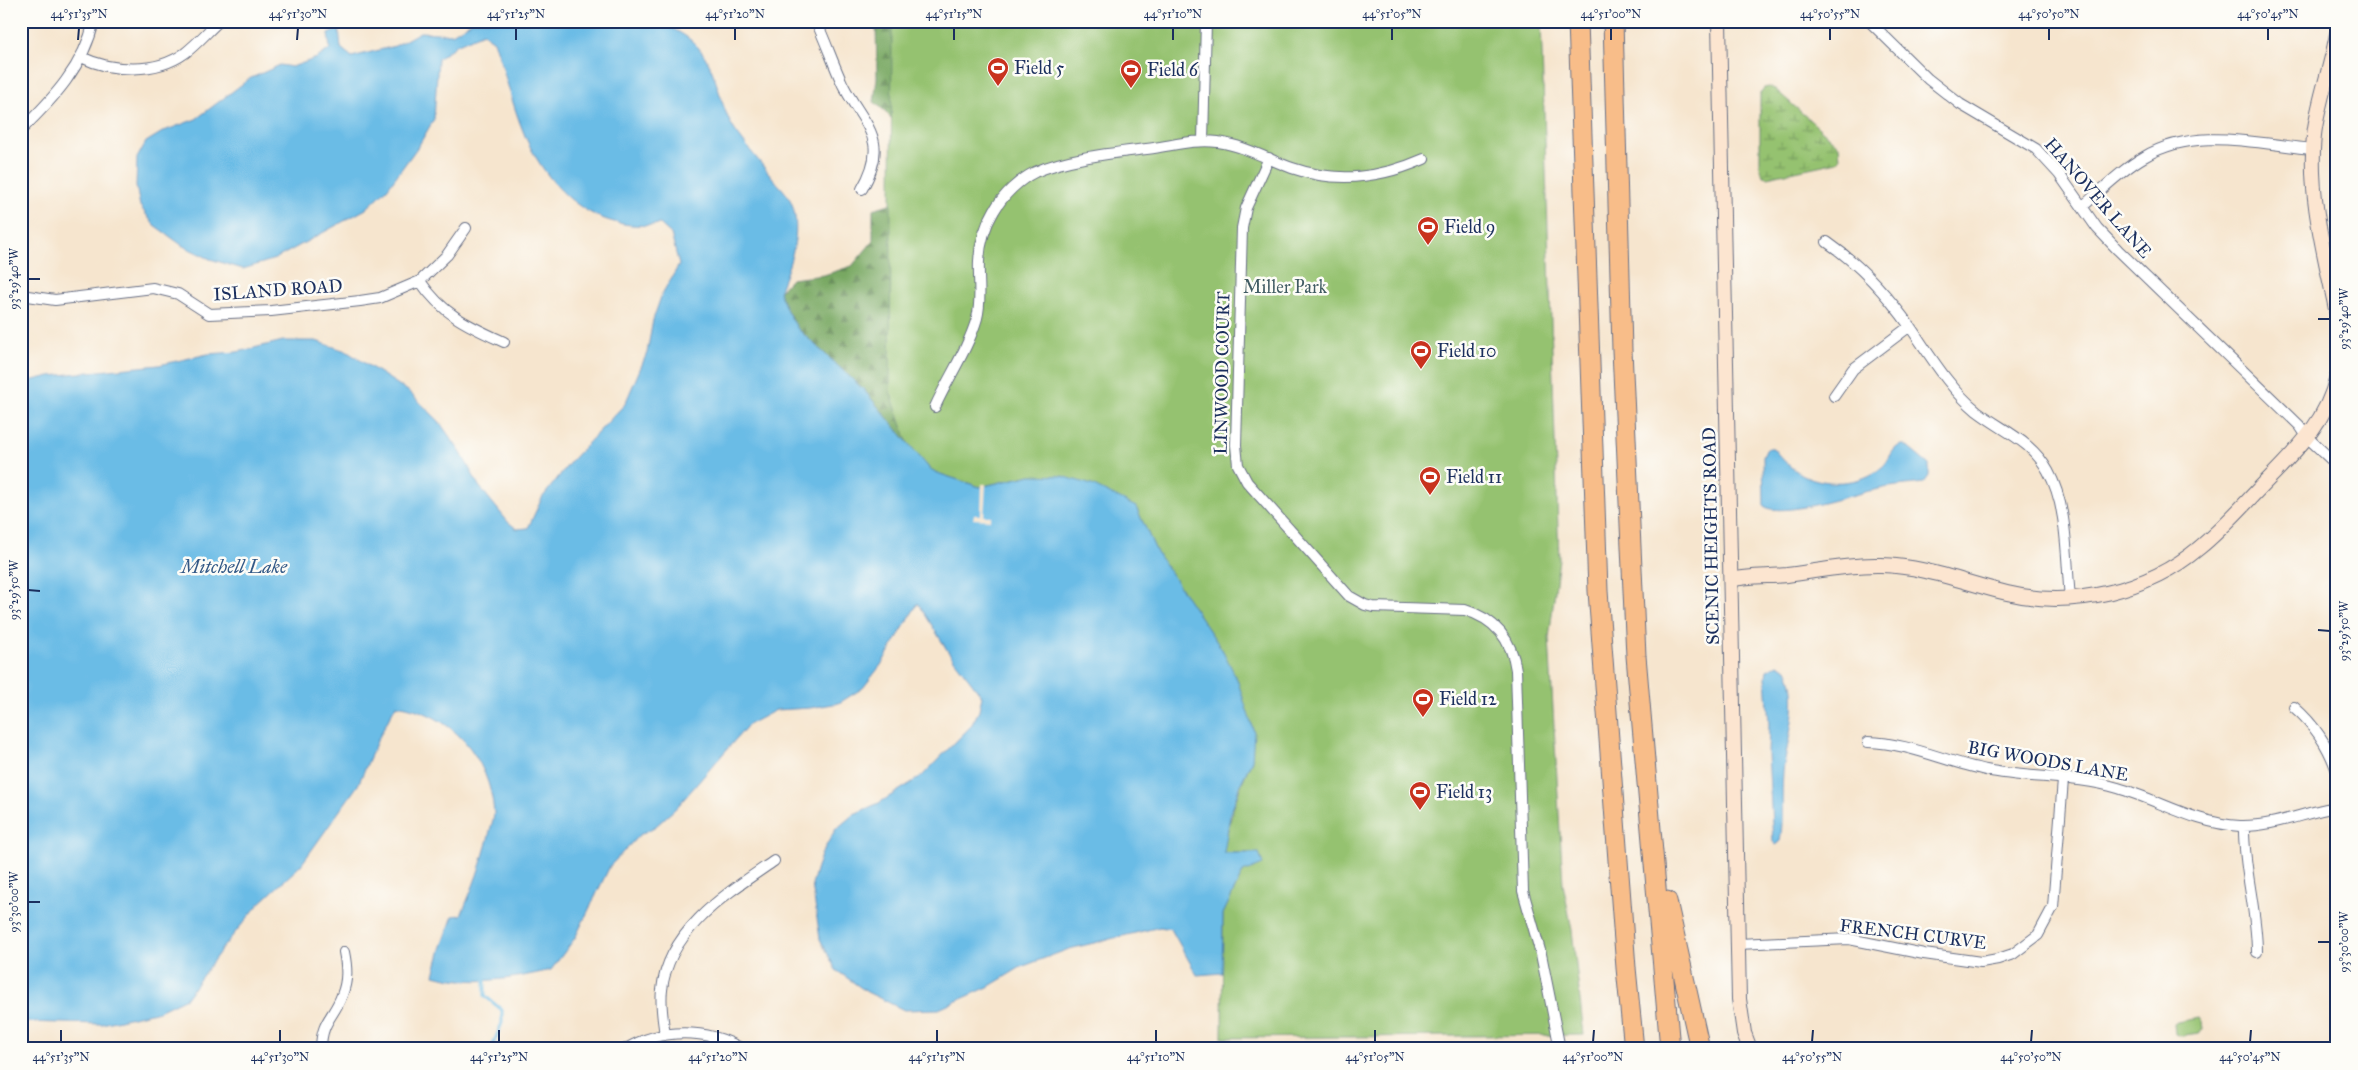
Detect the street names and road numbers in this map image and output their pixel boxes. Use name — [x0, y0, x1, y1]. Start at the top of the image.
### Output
street label: HANOVER LANE — [2040, 133, 2156, 263]
street label: ISLAND ROAD — [213, 275, 343, 305]
street label: LINWOOD COURT — [1210, 291, 1234, 455]
street label: SCENIC HEIGHTS ROAD — [1698, 427, 1724, 645]
street label: BIG WOODS LANE — [1966, 736, 2130, 786]
street label: FRENCH CURVE — [1838, 914, 1988, 954]

